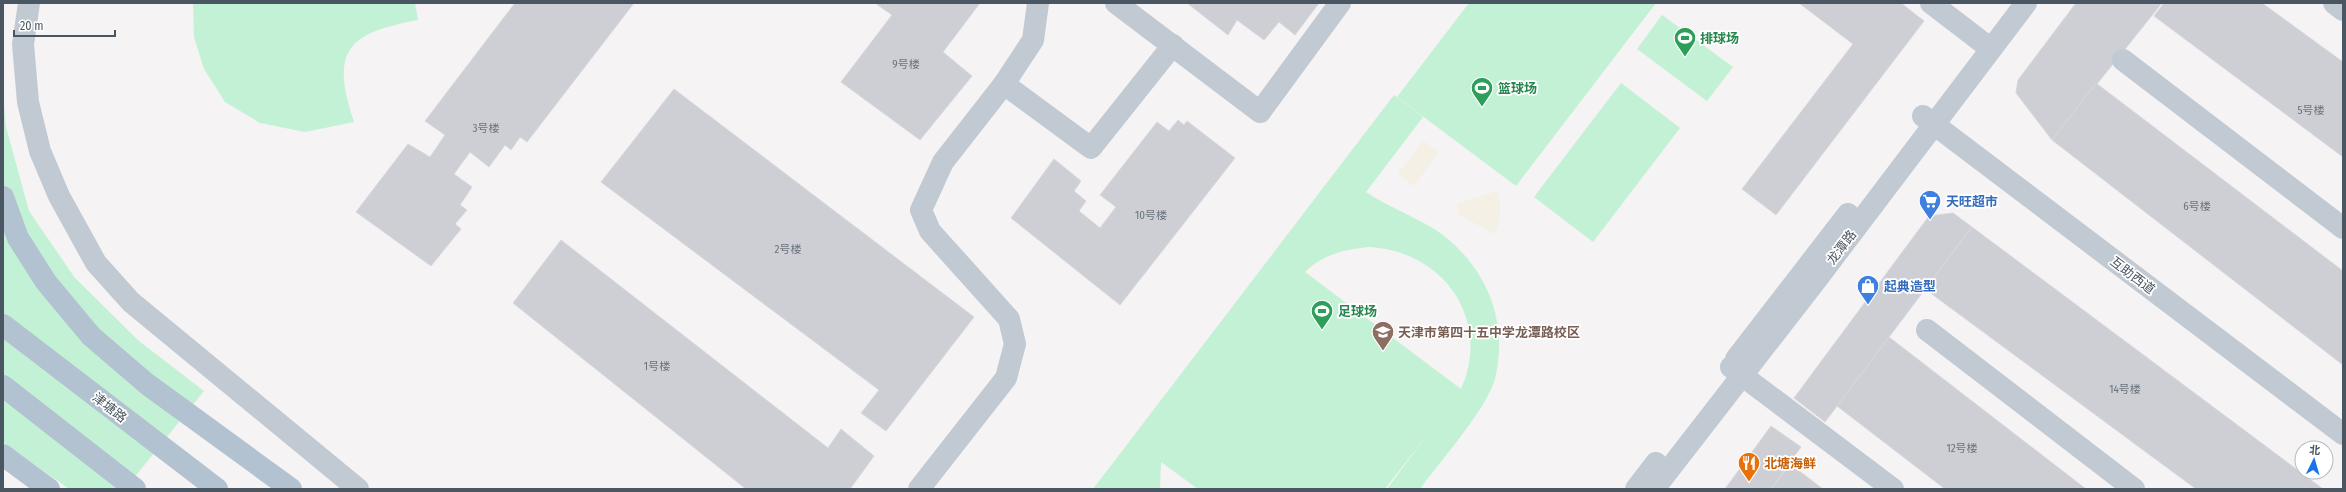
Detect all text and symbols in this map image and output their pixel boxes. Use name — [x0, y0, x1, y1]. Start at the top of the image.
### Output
scale bar — [14, 12, 115, 38]
text: 20 m — [20, 19, 44, 33]
sports icon: 排球场 — [1672, 25, 1698, 58]
place label: 排球场 — [1700, 31, 1739, 46]
house number: 9号楼 — [892, 58, 920, 71]
sports icon: 篮球场 — [1469, 75, 1495, 108]
place label: 篮球场 — [1498, 81, 1537, 96]
house number: 5号楼 — [2297, 104, 2325, 117]
house number: 3号楼 — [473, 122, 499, 135]
supermarket icon: 天旺超市 — [1917, 188, 1943, 221]
place label: 天旺超市 — [1946, 194, 1998, 209]
house number: 6号楼 — [2183, 200, 2211, 213]
house number: 10号楼 — [1135, 209, 1167, 222]
street label: 龙潭路 — [1824, 227, 1859, 267]
house number: 2号楼 — [775, 243, 801, 256]
street label: 互助西道 — [2107, 254, 2158, 297]
shop icon: 起典造型 — [1855, 273, 1881, 306]
place label: 起典造型 — [1884, 279, 1936, 294]
sports icon: 足球场 — [1309, 298, 1335, 331]
place label: 足球场 — [1338, 304, 1377, 319]
school or university icon: 天津市第四十五中学龙潭路校区 — [1370, 319, 1396, 352]
place label: 天津市第四十五中学龙潭路校区 — [1398, 325, 1580, 340]
house number: 1号楼 — [644, 360, 670, 373]
house number: 14号楼 — [2109, 383, 2141, 396]
street label: 津塘路 — [90, 389, 130, 425]
north arrow — [2294, 440, 2334, 480]
house number: 12号楼 — [1946, 442, 1978, 455]
text: 北 — [2309, 444, 2321, 457]
restaurant icon: 北塘海鲜 — [1736, 450, 1762, 483]
place label: 北塘海鲜 — [1764, 456, 1816, 471]

